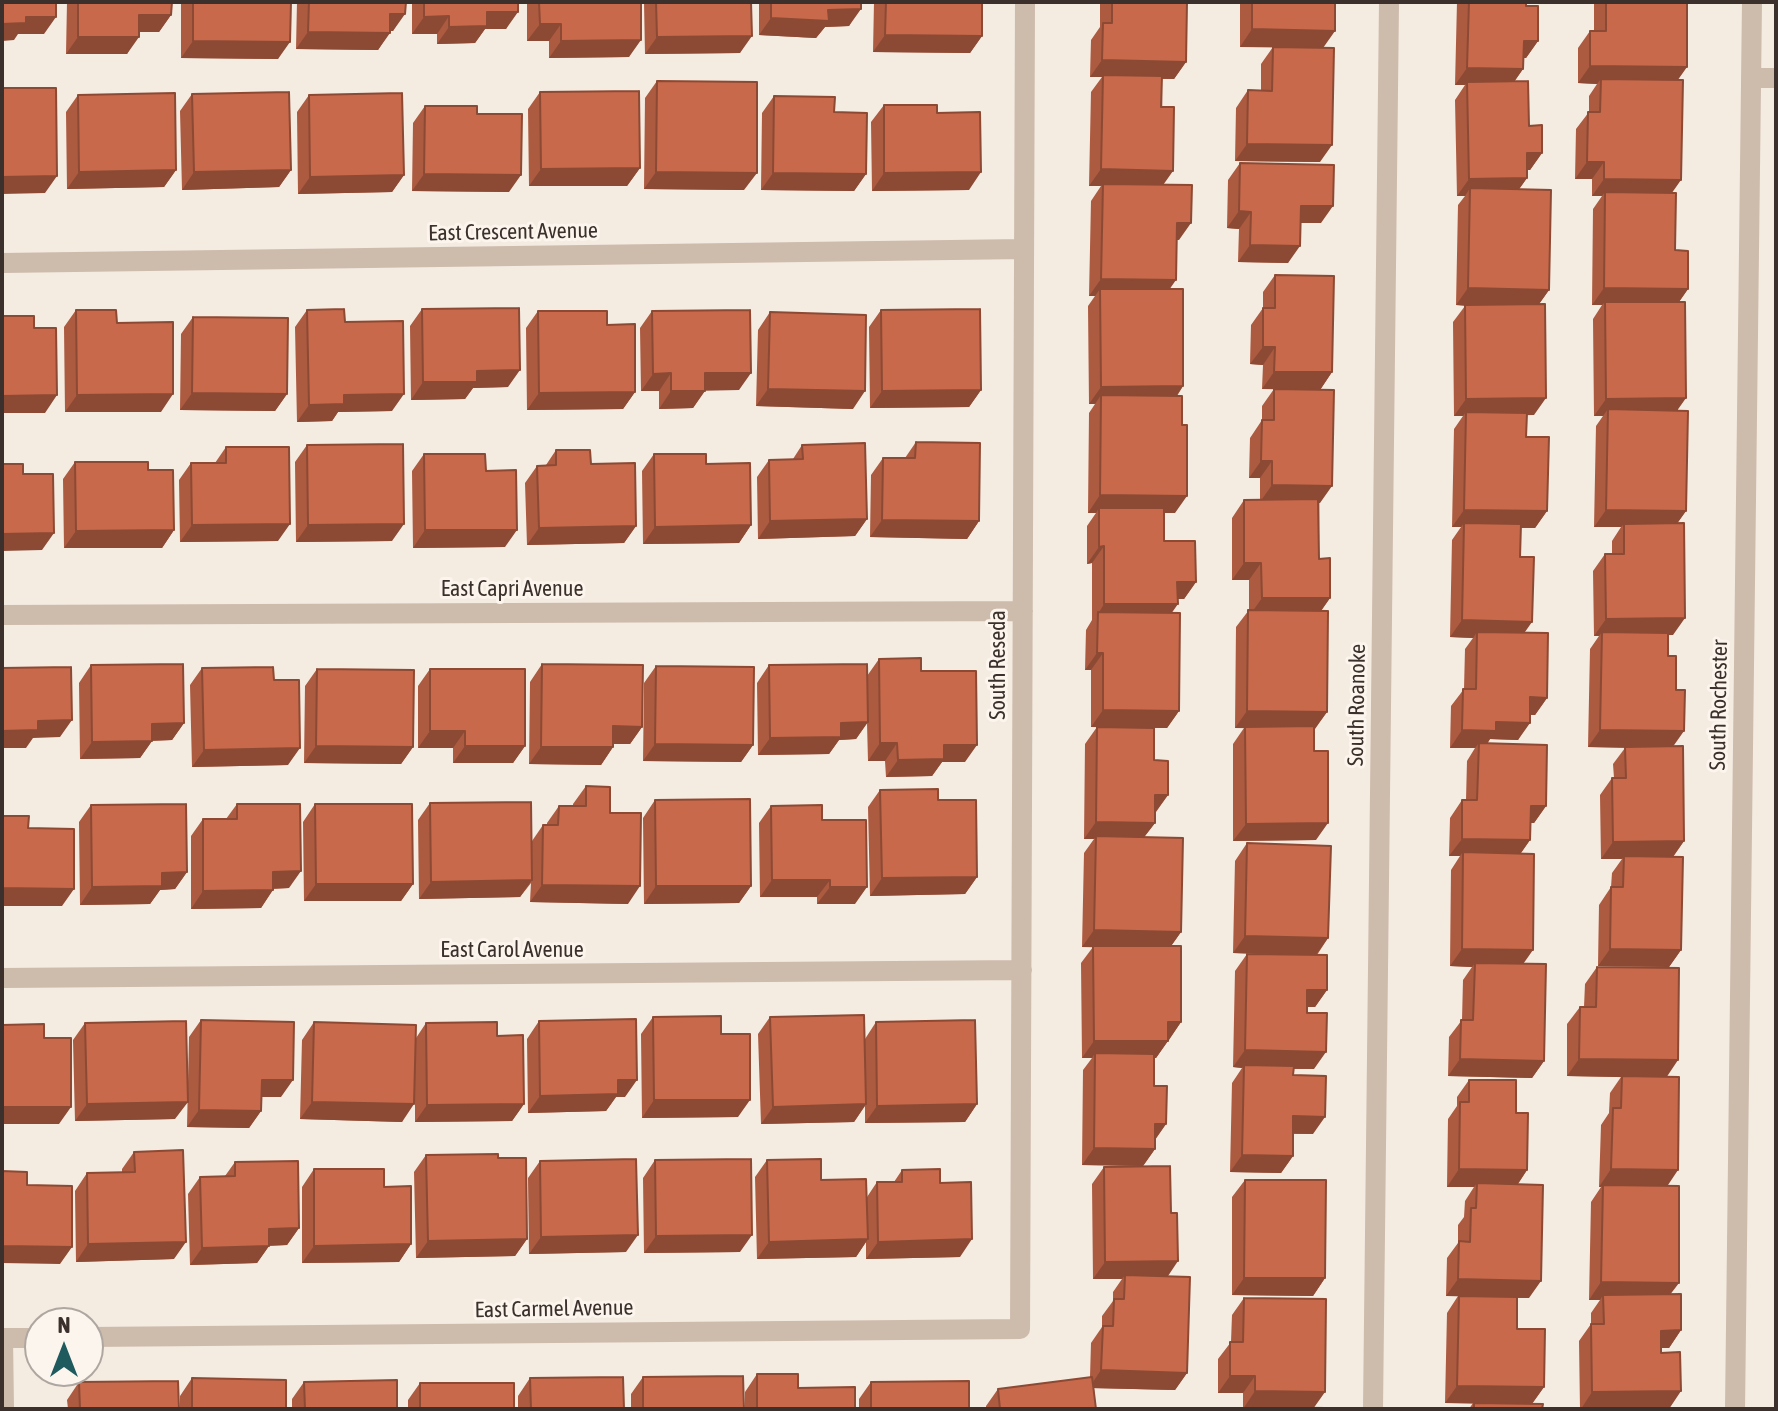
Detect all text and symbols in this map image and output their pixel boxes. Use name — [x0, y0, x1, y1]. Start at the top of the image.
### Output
street label: East Crescent Avenue — [428, 217, 598, 247]
street label: East Capri Avenue — [441, 576, 583, 602]
street label: South Reseda — [985, 610, 1011, 720]
street label: South Rochester — [1705, 639, 1733, 771]
street label: South Roanoke — [1343, 644, 1371, 766]
street label: East Carol Avenue — [440, 937, 584, 963]
street label: East Carmel Avenue — [474, 1294, 634, 1324]
north arrow — [24, 1307, 104, 1387]
text: N — [58, 1312, 70, 1338]

